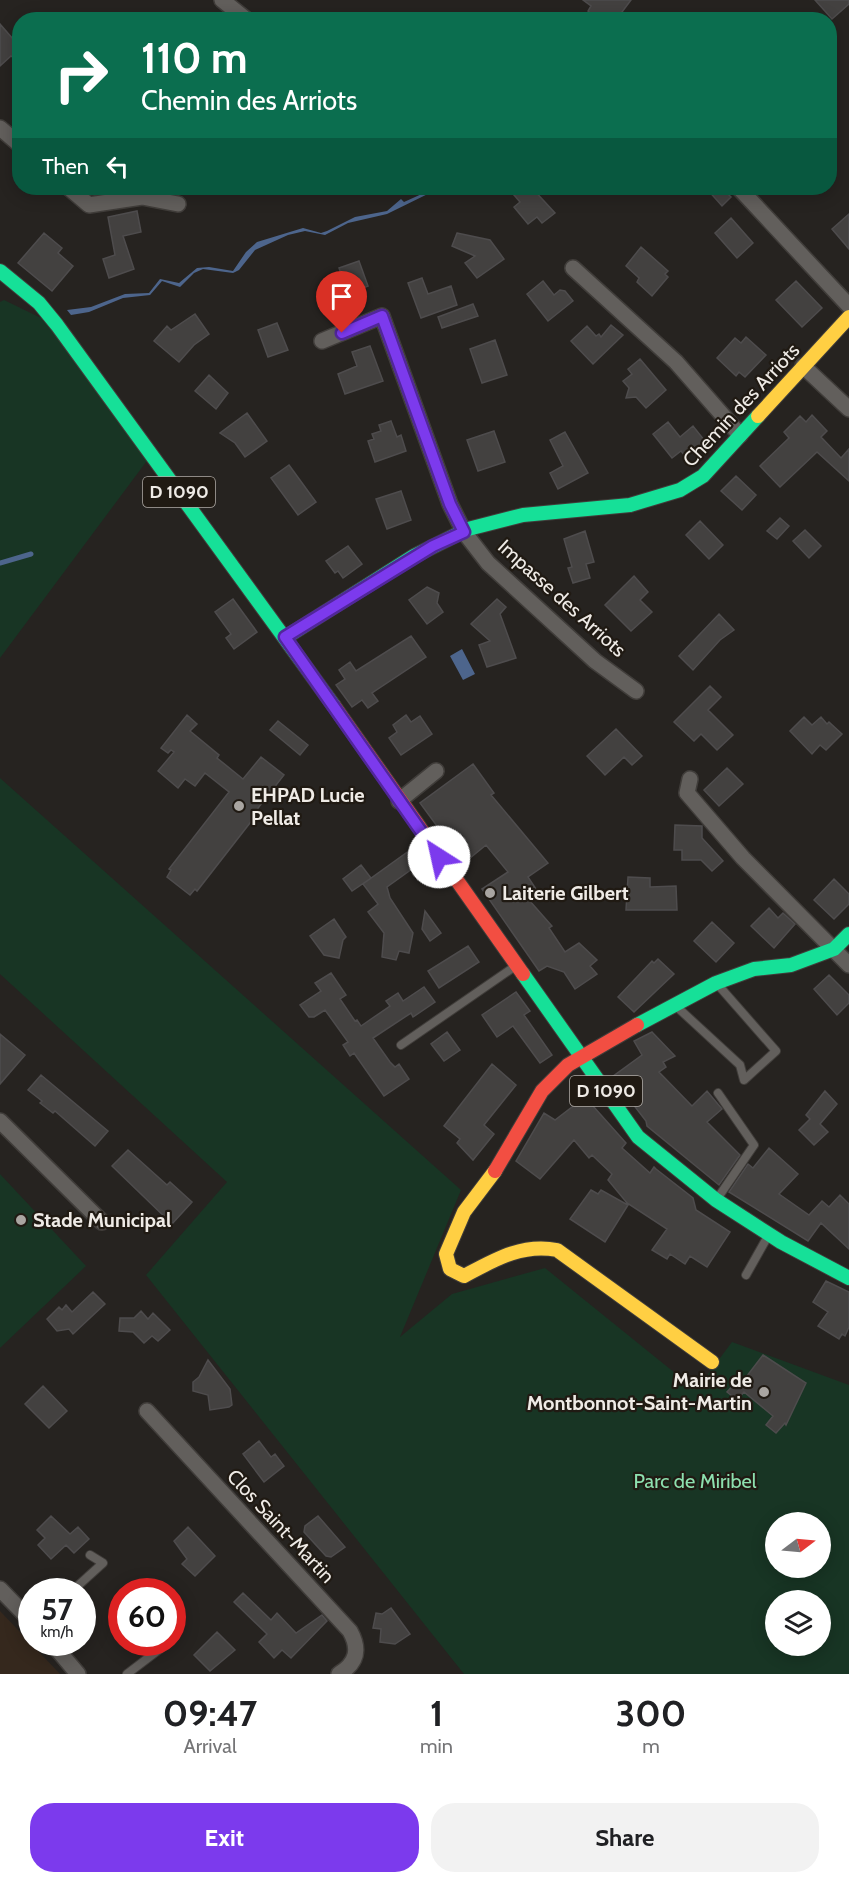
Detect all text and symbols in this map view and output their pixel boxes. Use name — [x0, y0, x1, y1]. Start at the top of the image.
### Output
text: 110 m — [141, 32, 248, 84]
icon: right — [42, 36, 120, 114]
text: Chemin des Arriots — [141, 84, 357, 117]
icon: left — [101, 150, 134, 183]
text: Then — [42, 153, 89, 180]
pin — [316, 271, 367, 333]
icon: arrive — [325, 280, 358, 313]
street label: Chemin des Arriots — [678, 338, 804, 472]
road number: D 1090 — [143, 477, 215, 507]
street label: Impasse des Arriots — [493, 534, 631, 662]
place label: EHPAD Lucie Pellat — [251, 783, 365, 830]
marker: EHPAD Lucie Pellat — [232, 799, 246, 813]
position arrow — [407, 825, 471, 889]
place label: Laiterie Gilbert — [502, 881, 629, 905]
marker: Laiterie Gilbert — [483, 886, 497, 900]
road number: D 1090 — [570, 1076, 642, 1106]
place label: Stade Municipal — [33, 1208, 171, 1232]
marker: Stade Municipal — [14, 1213, 28, 1227]
place label: Mairie de Montbonnot-Saint-Martin — [527, 1368, 752, 1415]
marker: Mairie de Montbonnot-Saint-Martin — [757, 1385, 771, 1399]
street label: Clos Saint-Martin — [222, 1464, 340, 1588]
park label: Parc de Miribel — [633, 1469, 757, 1493]
north arrow — [765, 1512, 831, 1578]
map controls — [765, 1512, 831, 1656]
speed limit sign: 60 — [108, 1578, 186, 1656]
button: layers — [765, 1590, 831, 1656]
text: 57 — [41, 1591, 73, 1628]
text: km/h — [41, 1623, 73, 1641]
text: 09:47 — [163, 1691, 257, 1735]
text: 1 — [430, 1691, 443, 1735]
text: 300 — [616, 1691, 686, 1735]
text: Arrival — [183, 1734, 237, 1758]
text: min — [420, 1734, 453, 1758]
text: m — [642, 1734, 660, 1758]
button: Exit — [30, 1803, 419, 1872]
button: Share — [431, 1803, 819, 1872]

